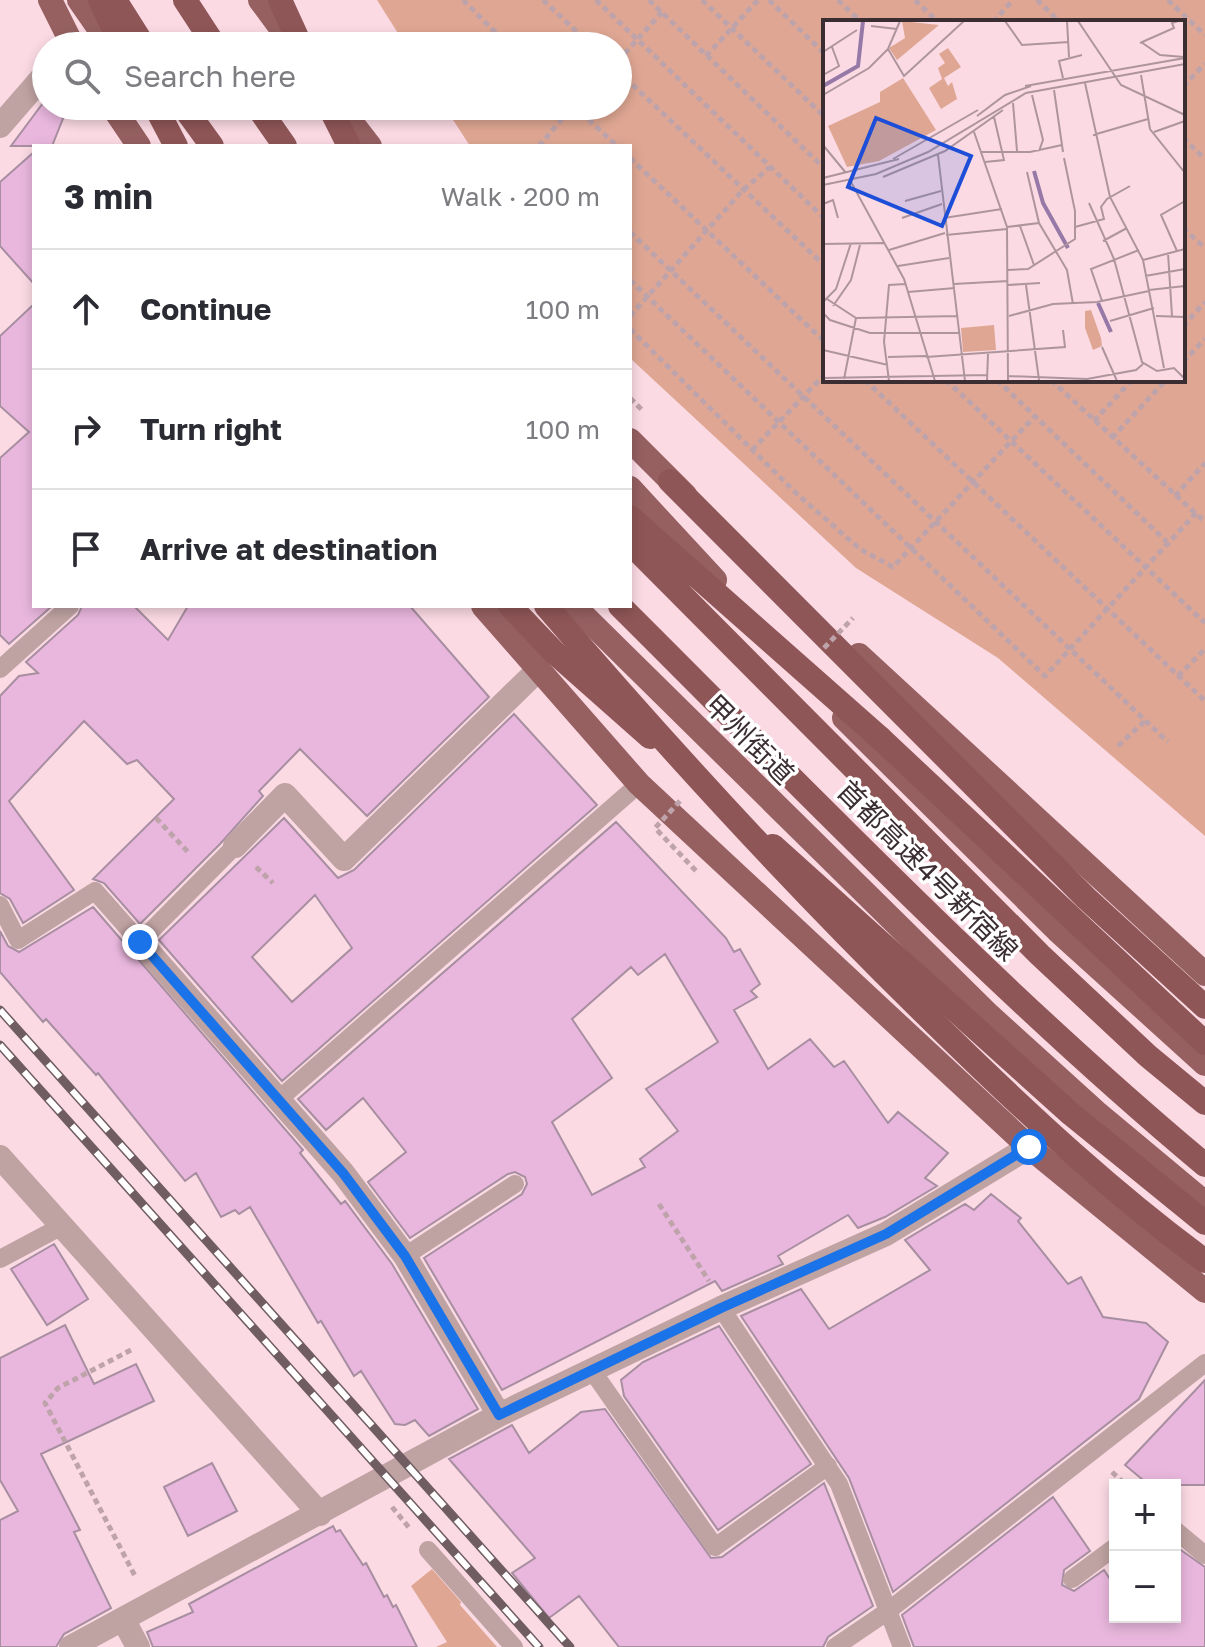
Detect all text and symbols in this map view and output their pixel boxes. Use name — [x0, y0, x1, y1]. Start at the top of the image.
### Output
inset map — [823, 20, 1185, 382]
search box — [32, 32, 632, 120]
icon: search — [60, 54, 104, 98]
text: Search here — [124, 58, 296, 94]
text: 3 min — [64, 176, 153, 216]
text: Walk · 200 m — [441, 181, 600, 212]
icon: ahead — [64, 287, 108, 331]
text: Continue — [140, 291, 271, 327]
text: 100 m — [526, 294, 600, 325]
icon: right — [64, 407, 108, 451]
text: Turn right — [140, 411, 282, 447]
text: 100 m — [526, 414, 600, 445]
icon: arrive — [64, 527, 108, 571]
text: Arrive at destination — [140, 531, 437, 567]
street label: 甲州街道 — [699, 688, 801, 790]
street label: 首都高速4号新宿線 — [831, 773, 1025, 967]
route end — [122, 924, 158, 960]
route start — [1011, 1129, 1047, 1165]
map controls — [1109, 1479, 1181, 1623]
button: + — [1109, 1479, 1181, 1551]
button: − — [1109, 1551, 1181, 1623]

